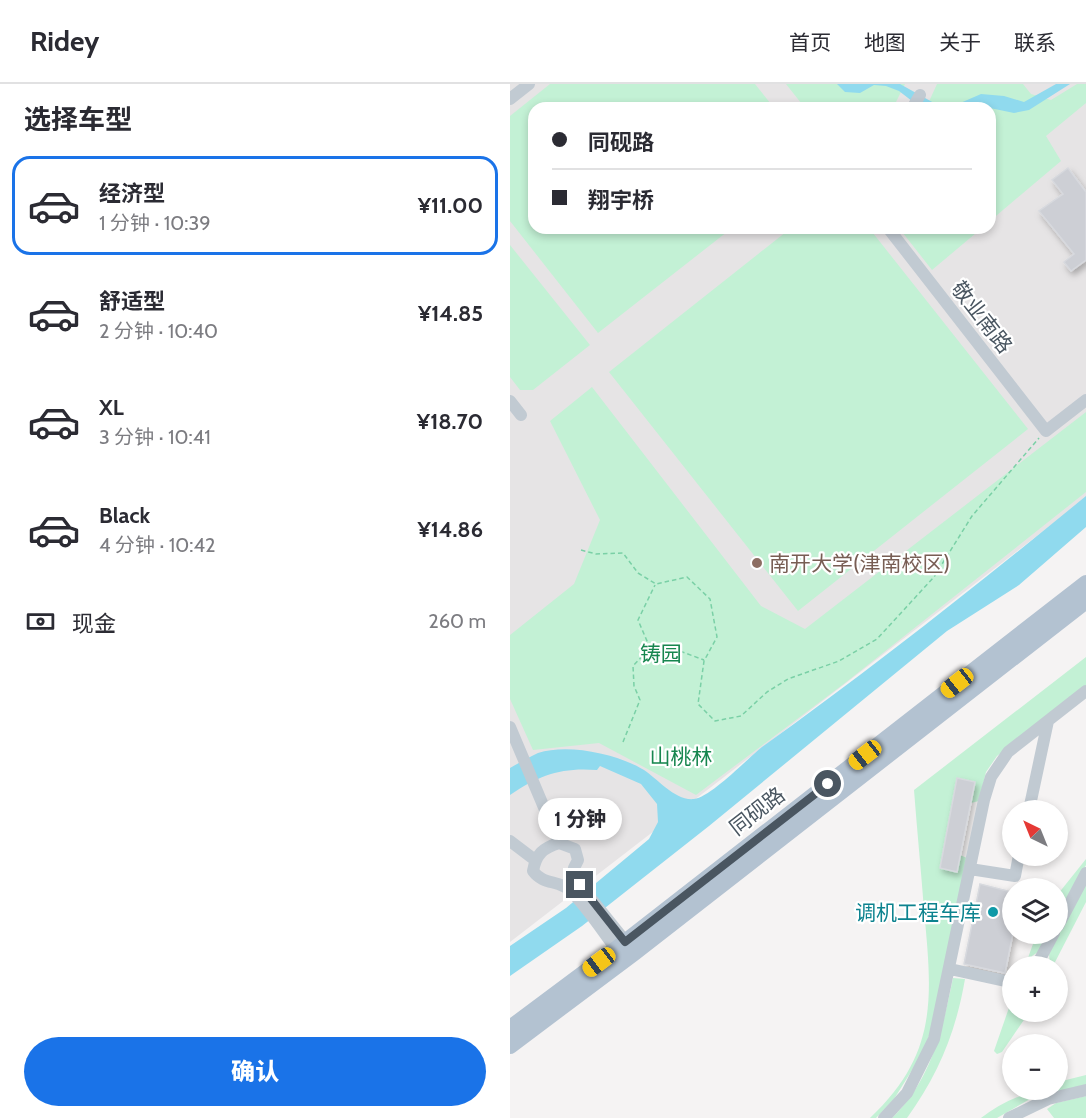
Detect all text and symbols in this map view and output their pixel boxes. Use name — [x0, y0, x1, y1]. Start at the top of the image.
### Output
text: Ridey — [30, 24, 99, 58]
text: 首页 — [789, 30, 831, 55]
text: 地图 — [864, 30, 906, 55]
text: 关于 — [939, 30, 981, 55]
text: 联系 — [1014, 30, 1056, 55]
text: 选择车型 — [24, 103, 132, 136]
text: 同砚路 — [588, 129, 654, 156]
icon: car — [27, 179, 81, 233]
text: 经济型 — [99, 180, 165, 207]
text: 翔宇桥 — [588, 187, 654, 214]
text: ¥11.00 — [418, 192, 483, 219]
text: 1 分钟 · 10:39 — [99, 211, 211, 235]
street label: 敬业南路 — [946, 276, 1018, 358]
icon: car — [27, 287, 81, 341]
text: 舒适型 — [99, 288, 165, 315]
text: ¥14.85 — [418, 300, 483, 327]
text: 2 分钟 · 10:40 — [99, 319, 218, 343]
text: XL — [99, 394, 124, 421]
icon: car — [27, 395, 81, 449]
text: ¥18.70 — [417, 408, 483, 435]
text: 3 分钟 · 10:41 — [99, 425, 211, 449]
text: Black — [99, 502, 150, 529]
icon: car — [27, 503, 81, 557]
text: ¥14.86 — [417, 516, 483, 543]
text: 4 分钟 · 10:42 — [99, 533, 216, 557]
place label: 南开大学(津南校区) — [769, 551, 950, 576]
marker: 南开大学(津南校区) — [750, 556, 764, 570]
icon: cash — [24, 605, 57, 638]
text: 260 m — [428, 609, 486, 633]
text: 现金 — [72, 610, 116, 637]
park label: 铸园 — [640, 641, 682, 666]
car — [937, 665, 977, 701]
car — [845, 737, 885, 773]
park label: 山桃林 — [650, 744, 713, 769]
route start — [814, 770, 841, 797]
street label: 同砚路 — [724, 782, 790, 840]
callout: 1 分钟 — [538, 798, 622, 840]
north arrow — [1002, 800, 1068, 866]
map controls — [1002, 800, 1068, 1100]
text: 1 分钟 — [554, 807, 606, 831]
route end — [566, 871, 593, 898]
button: layers — [1002, 878, 1068, 944]
place label: 调机工程车库 — [855, 900, 981, 925]
marker: 调机工程车库 — [986, 905, 1000, 919]
car — [579, 944, 619, 980]
button: + — [1002, 956, 1068, 1022]
button: − — [1002, 1034, 1068, 1100]
button: 确认 — [24, 1037, 486, 1106]

